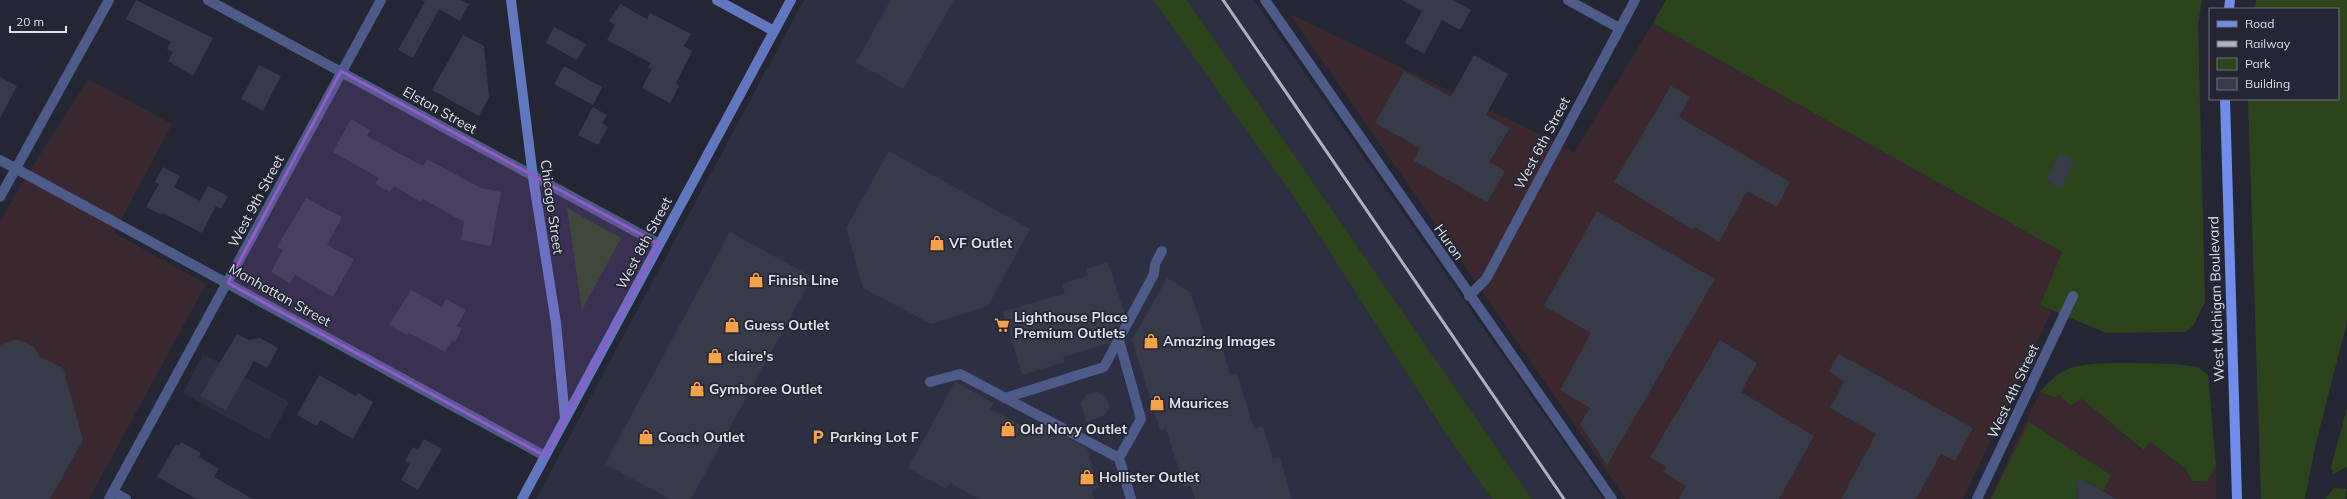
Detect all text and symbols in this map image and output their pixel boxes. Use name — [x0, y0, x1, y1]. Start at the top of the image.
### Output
scale bar — [10, 8, 66, 34]
legend — [2209, 8, 2339, 100]
text: 20 m — [16, 14, 44, 29]
text: Road — [2245, 16, 2274, 31]
text: Railway — [2245, 36, 2291, 51]
text: Park — [2245, 56, 2271, 71]
text: Building — [2245, 76, 2290, 91]
street label: Elston Street — [400, 82, 480, 138]
street label: West 6th Street — [1510, 94, 1574, 192]
street label: West 9th Street — [224, 152, 288, 250]
street label: Chicago Street — [536, 159, 568, 255]
street label: West 8th Street — [612, 194, 676, 292]
street label: West Michigan Boulevard — [2204, 216, 2228, 382]
street label: Huron — [1430, 220, 1468, 264]
shop icon: VF Outlet — [928, 234, 946, 252]
place label: VF Outlet — [948, 234, 1013, 252]
street label: Manhattan Street — [226, 260, 334, 331]
shop icon: Finish Line — [747, 271, 765, 289]
place label: Finish Line — [768, 271, 839, 289]
place label: Lighthouse Place Premium Outlets — [1014, 308, 1128, 342]
shop icon: Guess Outlet — [723, 316, 741, 334]
place label: Guess Outlet — [744, 316, 830, 334]
supermarket icon: Lighthouse Place Premium Outlets — [993, 316, 1011, 334]
shop icon: Amazing Images — [1142, 332, 1160, 350]
place label: Amazing Images — [1163, 332, 1275, 350]
street label: West 4th Street — [1983, 341, 2043, 441]
shop icon: claire's — [706, 347, 724, 365]
place label: claire's — [727, 347, 774, 365]
shop icon: Gymboree Outlet — [688, 380, 706, 398]
place label: Gymboree Outlet — [709, 380, 823, 398]
shop icon: Maurices — [1148, 394, 1166, 412]
place label: Maurices — [1169, 394, 1229, 412]
shop icon: Old Navy Outlet — [999, 420, 1017, 438]
place label: Old Navy Outlet — [1020, 420, 1128, 438]
shop icon: Coach Outlet — [637, 428, 655, 446]
place label: Coach Outlet — [658, 428, 745, 446]
parking icon: Parking Lot F — [809, 428, 827, 446]
place label: Parking Lot F — [830, 428, 919, 446]
shop icon: Hollister Outlet — [1078, 468, 1096, 486]
place label: Hollister Outlet — [1099, 468, 1200, 486]

